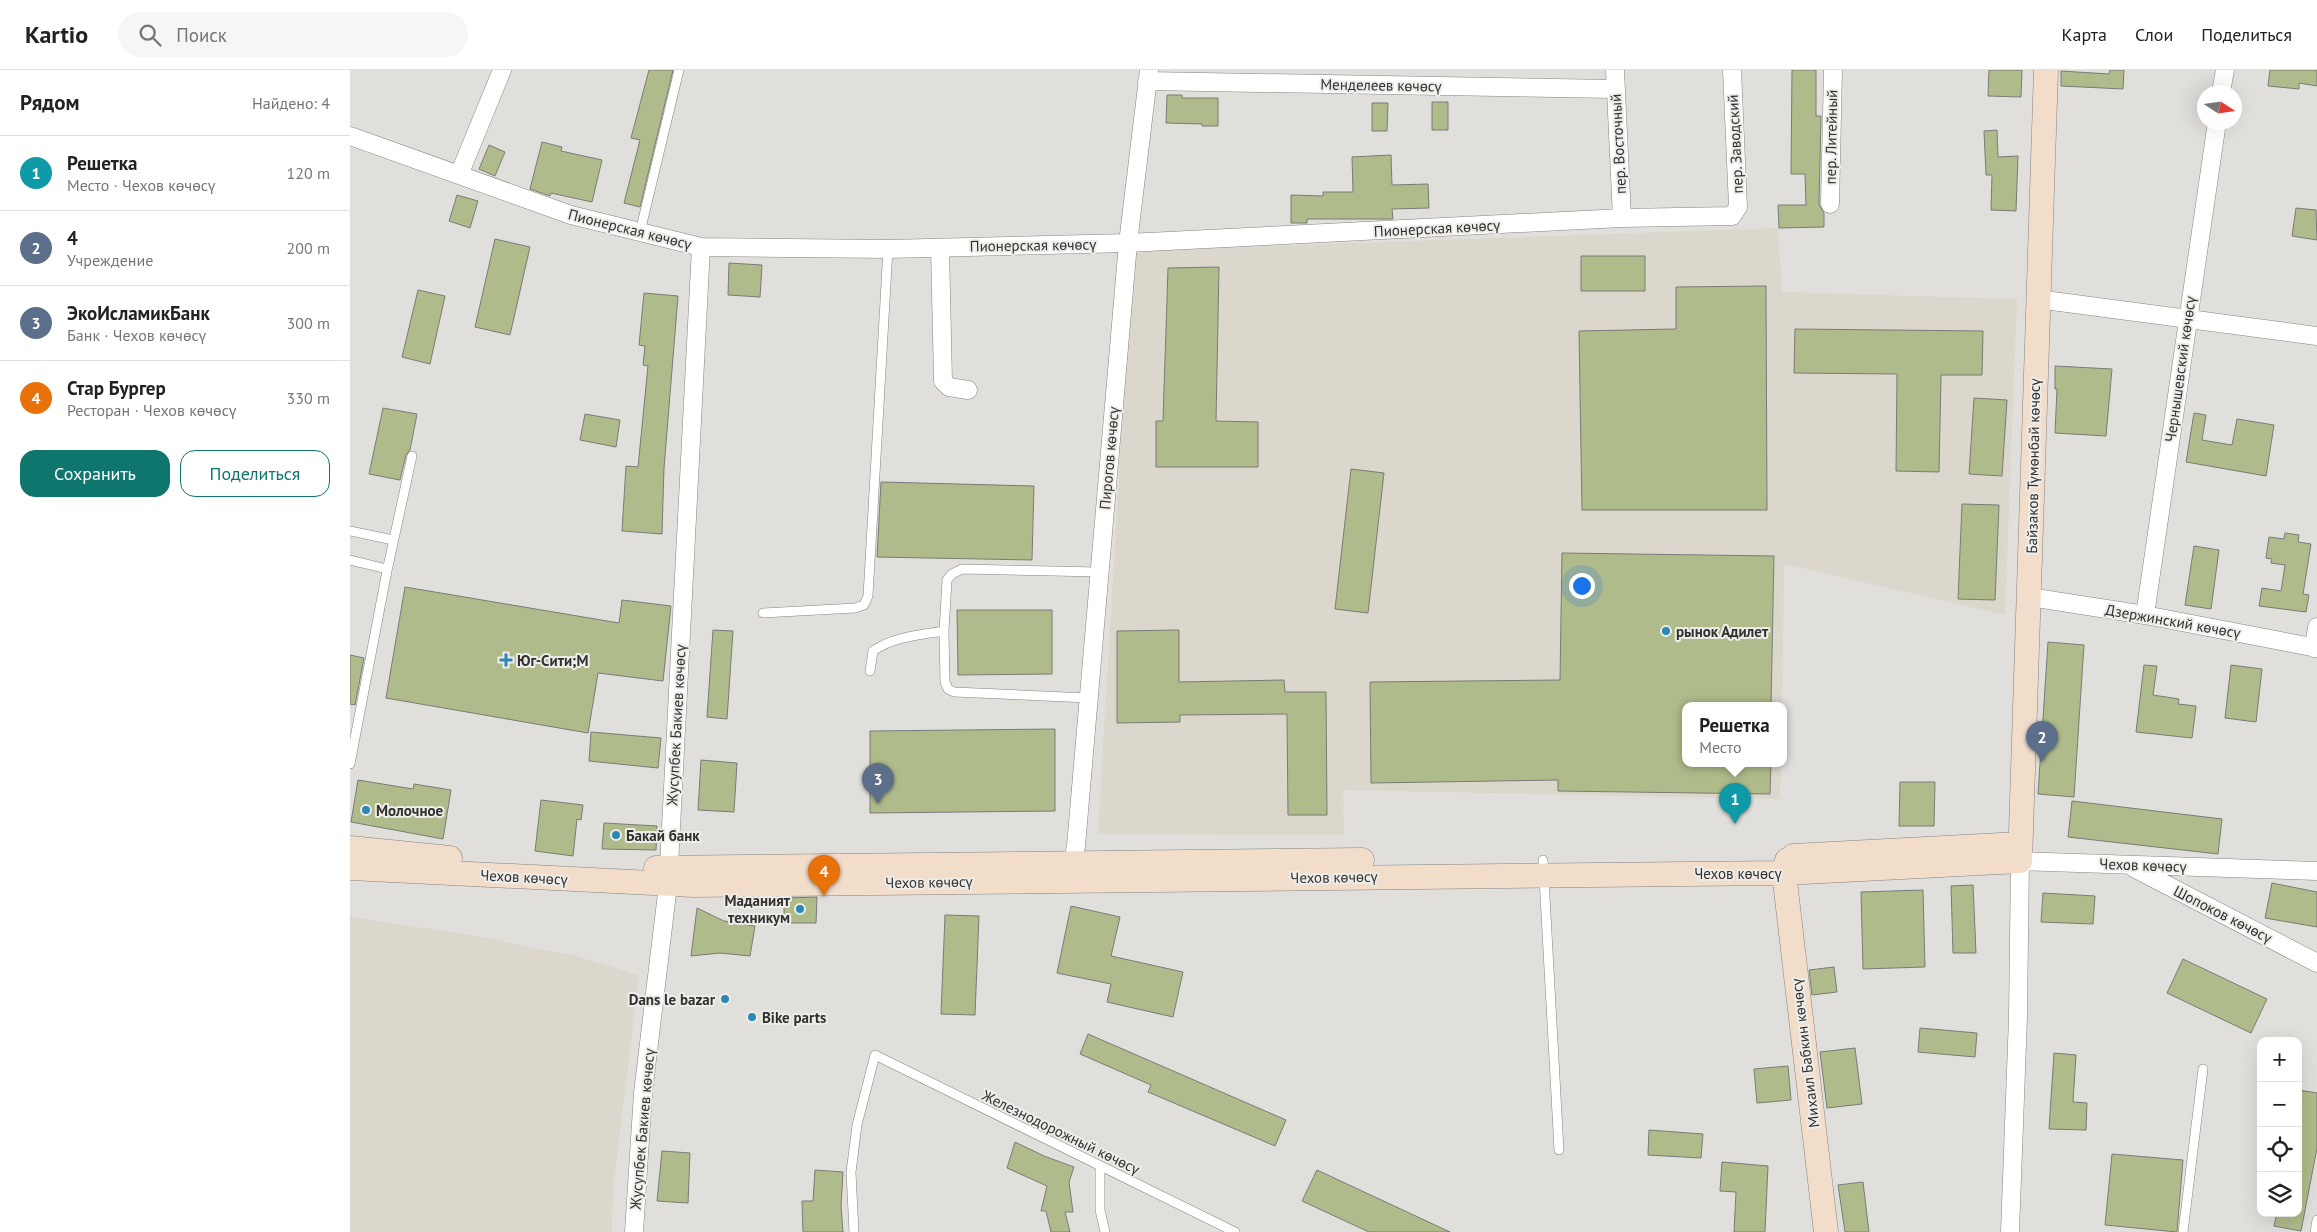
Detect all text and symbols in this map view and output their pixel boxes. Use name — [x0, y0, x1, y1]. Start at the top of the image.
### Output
search box — [118, 12, 468, 57]
text: Kartio — [25, 19, 88, 50]
icon: search — [136, 21, 164, 49]
text: Поиск — [176, 23, 227, 47]
text: Карта — [2062, 23, 2107, 46]
text: Слои — [2135, 23, 2173, 46]
text: Поделиться — [2201, 23, 2292, 46]
street label: Менделеев көчөсү — [1320, 74, 1443, 96]
north arrow — [2197, 85, 2242, 130]
text: Рядом — [20, 89, 79, 116]
street label: пер. Литейный — [1821, 89, 1841, 185]
text: Найдено: 4 — [252, 93, 330, 113]
street label: пер. Восточный — [1606, 93, 1630, 195]
street label: пер. Заводский — [1723, 94, 1747, 194]
text: Решетка — [67, 151, 137, 175]
text: 1 — [31, 163, 41, 183]
text: 120 m — [287, 163, 330, 183]
text: Место · Чехов көчөсү — [67, 175, 215, 195]
street label: Пионерская көчөсү — [566, 204, 694, 254]
street label: Пионерская көчөсү — [1373, 215, 1501, 241]
text: 4 — [67, 226, 78, 250]
street label: Пионерская көчөсү — [969, 234, 1097, 256]
text: 2 — [31, 238, 41, 258]
text: 200 m — [287, 238, 330, 258]
text: Учреждение — [67, 250, 153, 270]
street label: Чернышевский көчөсү — [2160, 294, 2200, 443]
text: ЭкоИсламикБанк — [67, 301, 210, 325]
text: 3 — [31, 313, 41, 333]
text: 300 m — [287, 313, 330, 333]
text: Банк · Чехов көчөсү — [67, 325, 206, 345]
text: Стар Бургер — [67, 376, 166, 400]
street label: Байзаков Түмөнбай көчөсү — [2022, 377, 2044, 554]
text: 4 — [31, 388, 41, 408]
text: 330 m — [287, 388, 330, 408]
text: Ресторан · Чехов көчөсү — [67, 400, 236, 420]
street label: Пирогов көчөсү — [1095, 405, 1123, 510]
button: Сохранить — [20, 450, 170, 497]
button: Поделиться — [180, 450, 330, 497]
your location — [1569, 573, 1595, 599]
street label: Дзержинский көчөсү — [2104, 600, 2243, 642]
place label: рынок Адилет — [1676, 622, 1769, 641]
marker: рынок Адилет — [1660, 625, 1672, 637]
street label: Жусупбек Бакиев көчөсү — [662, 643, 690, 807]
place label: Юг-Сити;M — [517, 651, 588, 670]
marker: Юг-Сити;M — [499, 653, 513, 667]
popup — [1682, 702, 1787, 767]
text: Решетка — [1699, 713, 1770, 737]
pin: 2 — [2026, 721, 2058, 762]
text: Место — [1699, 737, 1742, 757]
pin: 3 — [862, 763, 894, 804]
pin: 1 — [1719, 783, 1751, 824]
place label: Молочное — [376, 801, 444, 820]
marker: Молочное — [360, 804, 372, 816]
place label: Бакай банк — [626, 826, 700, 845]
marker: Бакай банк — [610, 829, 622, 841]
street label: Чехов көчөсү — [2099, 854, 2188, 876]
pin: 4 — [808, 855, 840, 896]
street label: Чехов көчөсү — [1694, 864, 1783, 883]
street label: Чехов көчөсү — [480, 865, 569, 889]
street label: Чехов көчөсү — [1290, 867, 1379, 887]
street label: Чехов көчөсү — [885, 872, 974, 892]
street label: Шопоков көчөсү — [2171, 881, 2276, 947]
place label: Маданият техникум — [725, 891, 791, 927]
marker: Маданият техникум — [794, 903, 806, 915]
street label: Михаил Бабкин көчөсү — [1786, 976, 1824, 1129]
place label: Dans le bazar — [629, 990, 716, 1009]
marker: Dans le bazar — [719, 993, 731, 1005]
place label: Bike parts — [762, 1008, 826, 1027]
marker: Bike parts — [746, 1011, 758, 1023]
map controls — [2257, 1037, 2302, 1217]
button: + — [2257, 1037, 2302, 1082]
street label: Жусупбек Бакиев көчөсү — [625, 1047, 659, 1211]
button: − — [2257, 1082, 2302, 1127]
street label: Железнодорожный көчөсү — [978, 1085, 1144, 1179]
button: locate — [2257, 1127, 2302, 1172]
button: layers — [2257, 1172, 2302, 1217]

